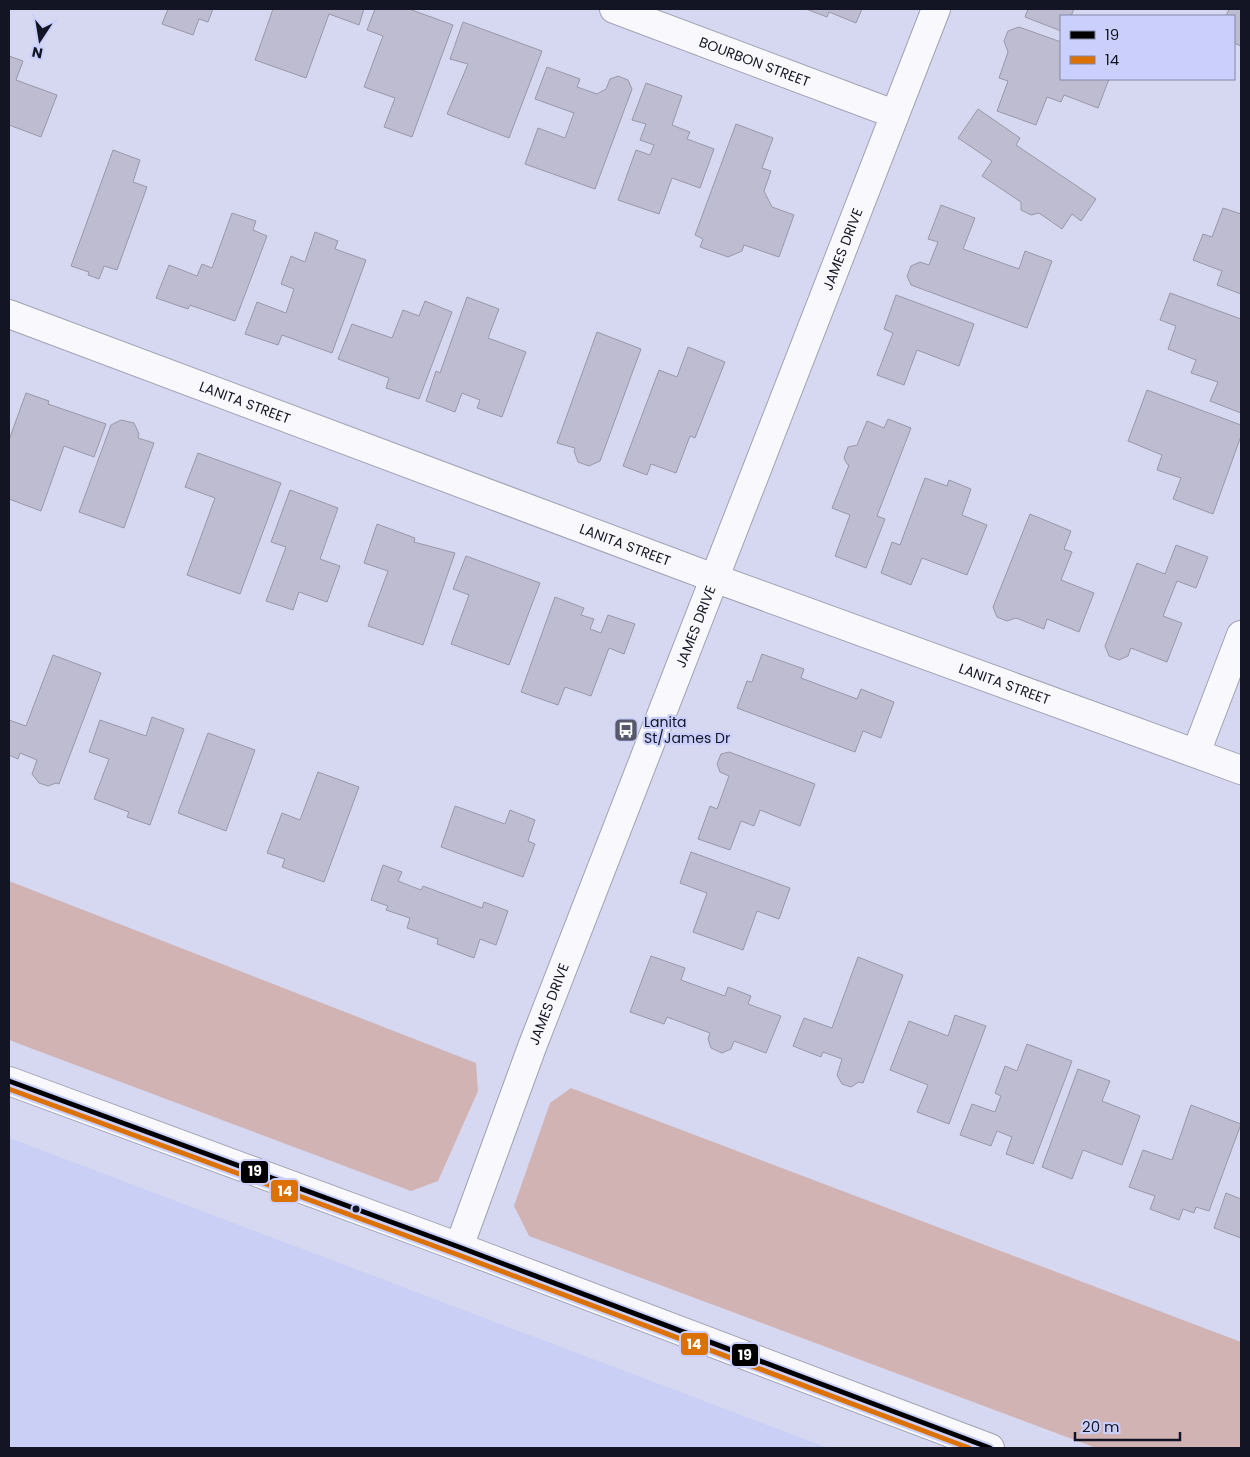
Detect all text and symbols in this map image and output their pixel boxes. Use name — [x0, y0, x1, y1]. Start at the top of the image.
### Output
north arrow — [15, 15, 65, 65]
legend — [1060, 15, 1235, 80]
text: 19 — [1105, 24, 1119, 45]
street label: BOURBON STREET — [696, 32, 813, 92]
text: N — [30, 42, 45, 64]
text: 14 — [1105, 49, 1119, 70]
street label: JAMES DRIVE — [817, 205, 868, 293]
street label: LANITA STREET — [197, 376, 294, 429]
street label: LANITA STREET — [577, 519, 674, 571]
street label: JAMES DRIVE — [671, 583, 721, 671]
street label: LANITA STREET — [956, 658, 1053, 710]
place label: Lanita St/James Dr — [644, 712, 730, 748]
bus stop icon: Lanita St/James Dr — [613, 717, 639, 743]
street label: JAMES DRIVE — [524, 960, 574, 1048]
line badge: 19 — [240, 1160, 269, 1184]
text: 19 — [248, 1161, 262, 1181]
line badge: 14 — [270, 1179, 299, 1203]
text: 14 — [278, 1181, 292, 1201]
unlabelled marker — [351, 1204, 361, 1214]
line badge: 14 — [680, 1332, 709, 1356]
text: 14 — [687, 1334, 701, 1354]
line badge: 19 — [731, 1343, 759, 1367]
text: 19 — [738, 1345, 752, 1365]
scale bar — [1075, 1410, 1180, 1442]
text: 20 m — [1082, 1416, 1120, 1437]

